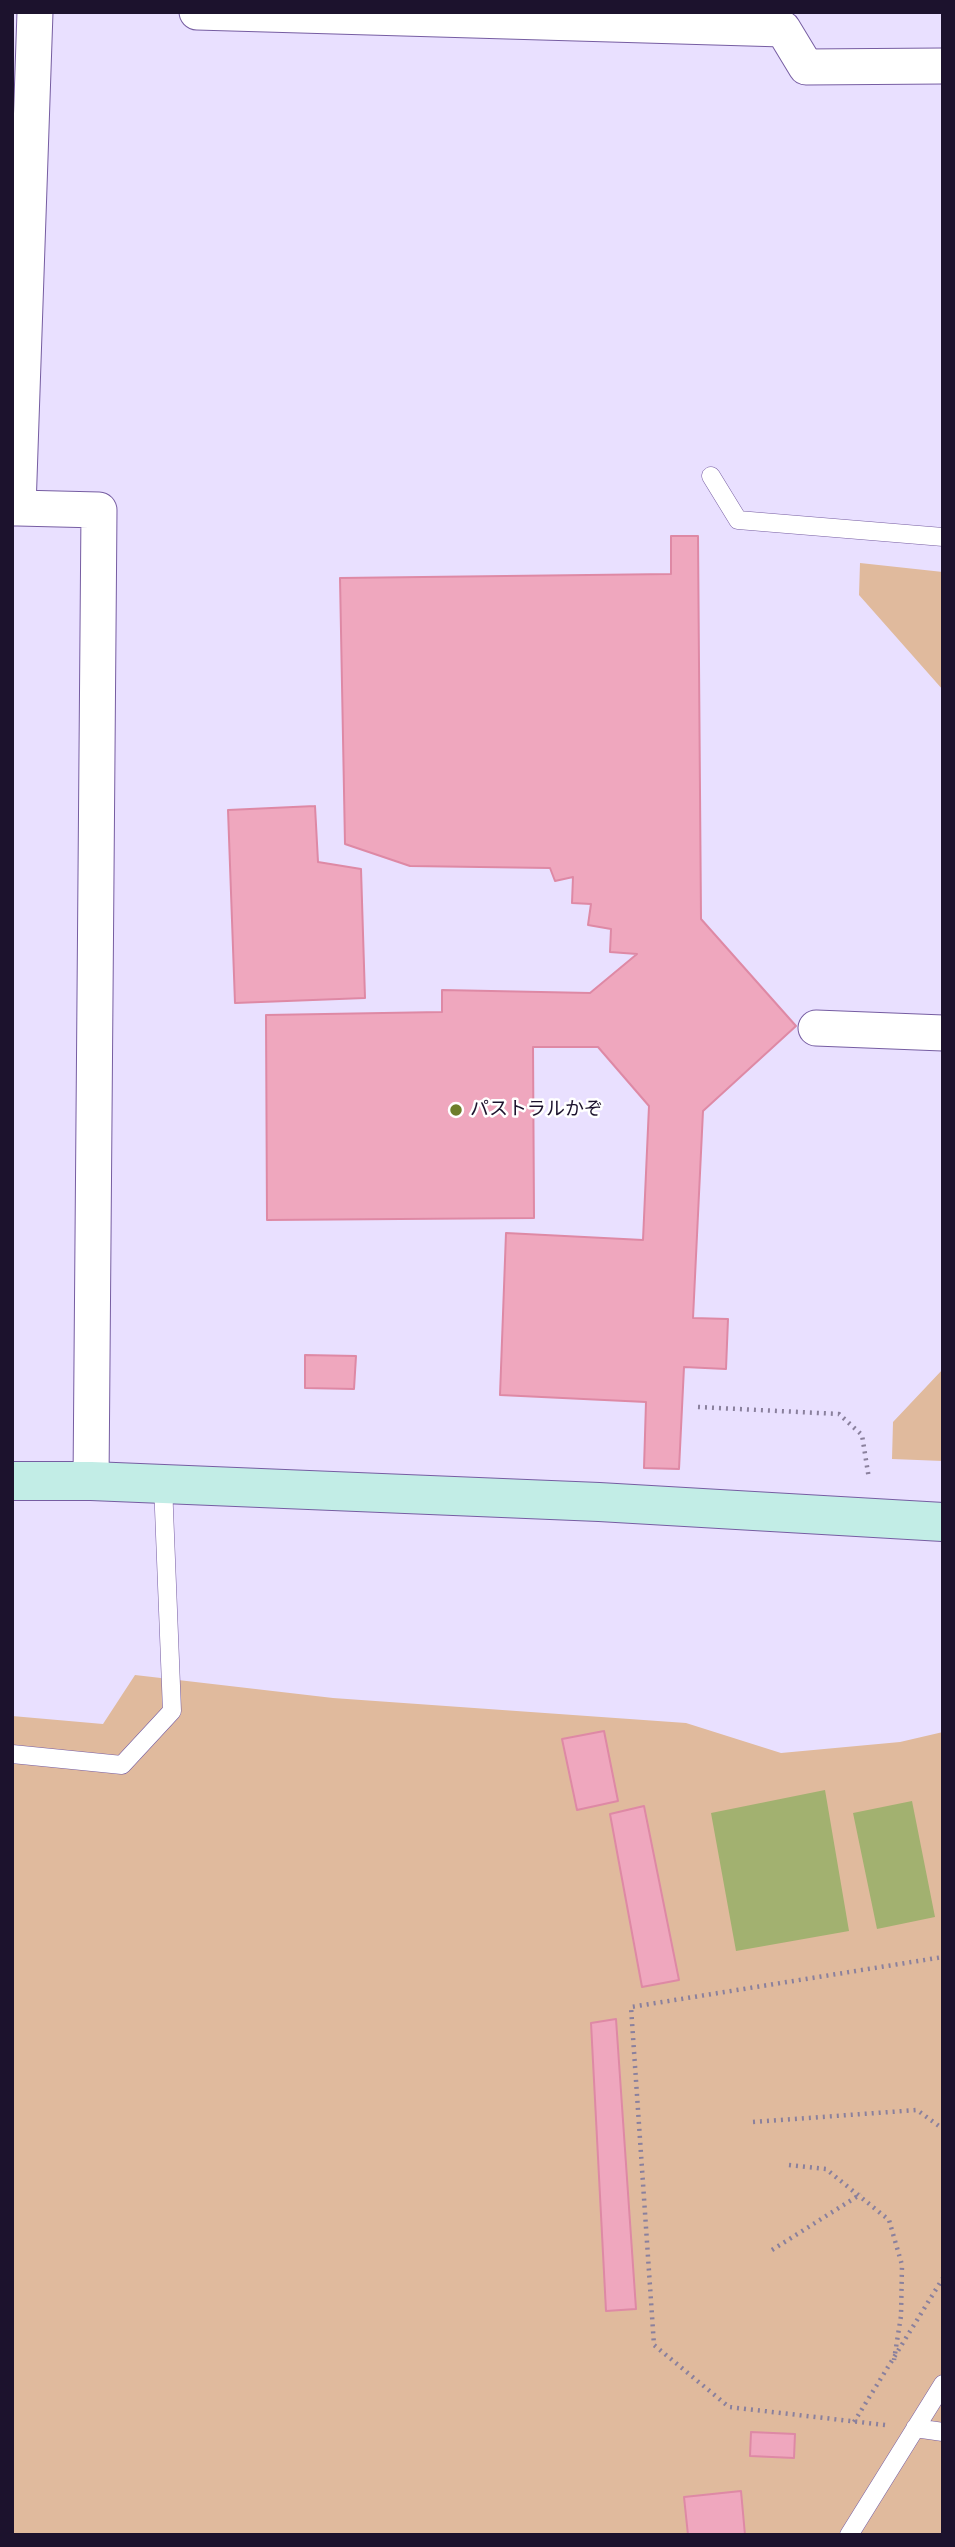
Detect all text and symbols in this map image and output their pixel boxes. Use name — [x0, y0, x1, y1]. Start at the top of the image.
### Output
place label: パストラルかぞ — [470, 1099, 603, 1121]
marker: パストラルかぞ — [448, 1102, 464, 1118]

